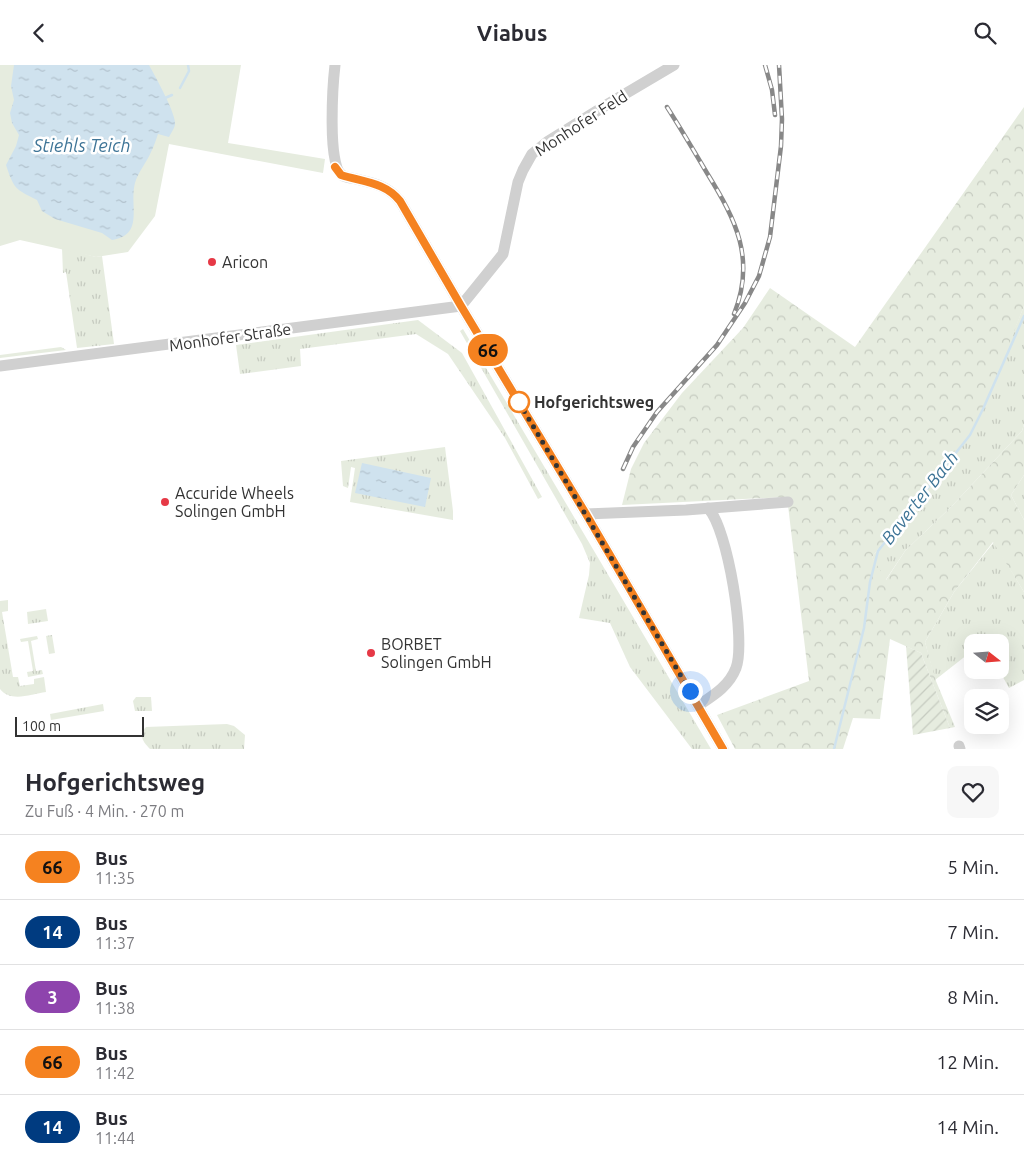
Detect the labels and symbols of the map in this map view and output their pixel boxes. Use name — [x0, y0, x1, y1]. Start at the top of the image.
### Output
street label: Monhofer Feld — [532, 86, 630, 160]
water label: Stiehls Teich — [32, 135, 131, 155]
place label: Aricon — [222, 253, 268, 271]
marker: Aricon — [206, 256, 218, 268]
street label: Monhofer Straße — [168, 320, 292, 354]
line badge: 66 — [466, 334, 510, 366]
marker: Hofgerichtsweg — [508, 391, 530, 413]
place label: Hofgerichtsweg — [534, 393, 654, 411]
water label: Baverter Bach — [877, 447, 961, 548]
place label: Accuride Wheels Solingen GmbH — [175, 484, 294, 520]
marker: Accuride Wheels Solingen GmbH — [159, 496, 171, 508]
north arrow — [964, 634, 1009, 679]
place label: BORBET Solingen GmbH — [381, 635, 492, 671]
marker: BORBET Solingen GmbH — [365, 647, 377, 659]
your location — [678, 679, 703, 704]
scale bar — [15, 714, 144, 737]

